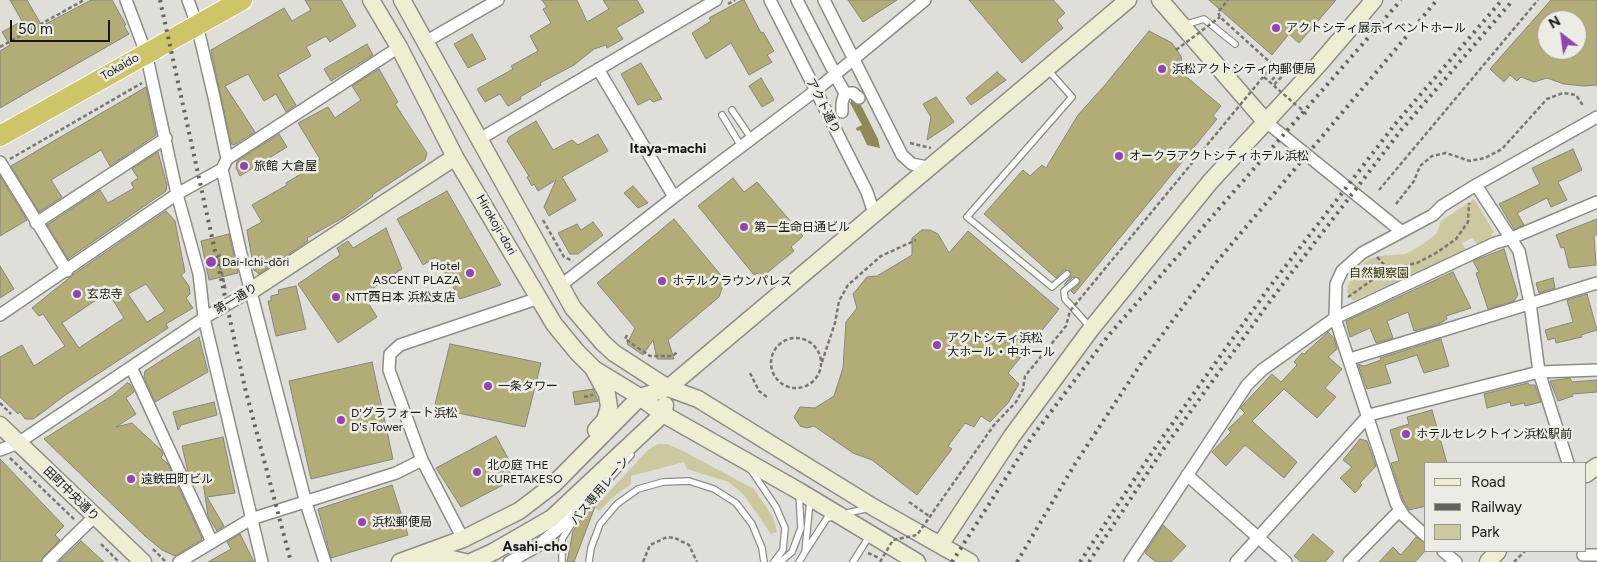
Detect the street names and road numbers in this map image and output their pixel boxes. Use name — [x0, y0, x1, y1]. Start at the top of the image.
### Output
street label: Tokaido — [98, 50, 142, 84]
street label: アクト通り — [803, 76, 843, 136]
street label: Hirokoji-dori — [473, 192, 519, 258]
street label: 第一通り — [212, 280, 260, 318]
street label: バス専用レーン — [567, 454, 633, 528]
street label: 田町中央通り — [40, 464, 102, 524]

